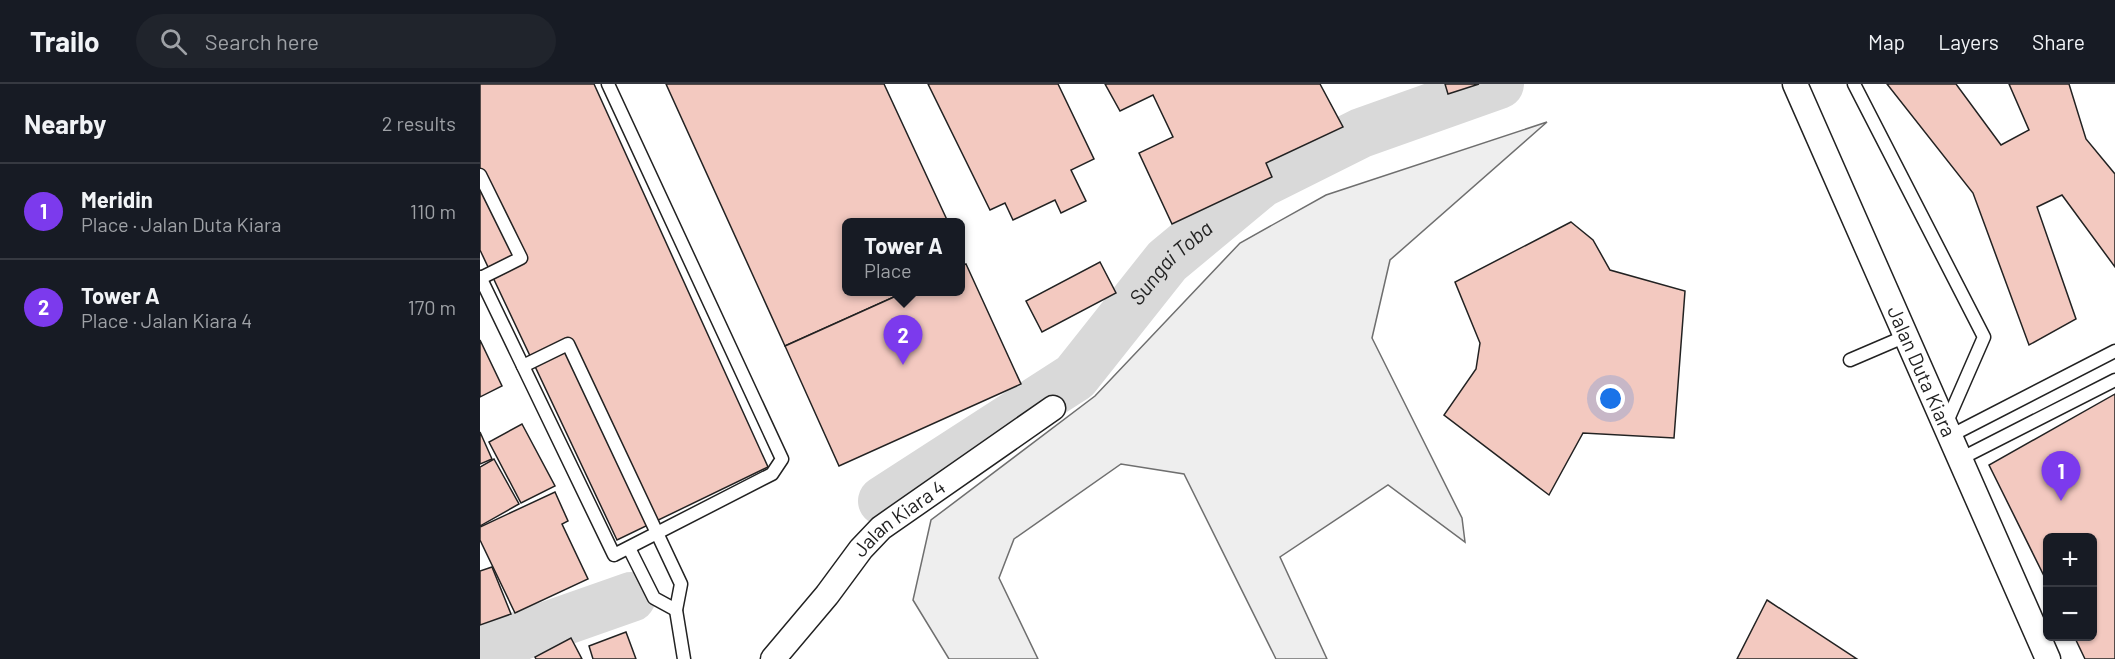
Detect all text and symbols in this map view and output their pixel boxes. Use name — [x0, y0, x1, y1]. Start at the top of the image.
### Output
search box — [136, 14, 556, 68]
text: Trailo — [30, 24, 100, 58]
icon: search — [157, 25, 190, 58]
text: Search here — [205, 28, 319, 54]
text: Map — [1868, 29, 1905, 54]
text: Layers — [1938, 29, 1999, 54]
text: Share — [2032, 29, 2085, 54]
text: Nearby — [24, 108, 106, 139]
text: 2 results — [382, 111, 456, 135]
text: Meridin — [81, 186, 153, 212]
text: 1 — [40, 199, 47, 223]
text: 110 m — [410, 199, 456, 223]
text: Place · Jalan Duta Kiara — [81, 212, 282, 236]
water label: Sungai Toba — [1123, 215, 1217, 309]
popup — [842, 218, 965, 296]
text: Tower A — [864, 232, 943, 258]
text: Place — [864, 258, 912, 282]
text: Tower A — [81, 282, 160, 308]
text: 2 — [38, 295, 49, 319]
text: 170 m — [408, 295, 456, 319]
street label: Jalan Duta Kiara — [1883, 302, 1962, 440]
text: Place · Jalan Kiara 4 — [81, 308, 252, 332]
pin: 2 — [884, 316, 922, 365]
your location — [1596, 384, 1625, 413]
pin: 1 — [2042, 452, 2080, 501]
street label: Jalan Kiara 4 — [847, 474, 949, 561]
map controls — [2043, 533, 2097, 641]
button: + — [2043, 533, 2097, 587]
button: − — [2043, 587, 2097, 641]

